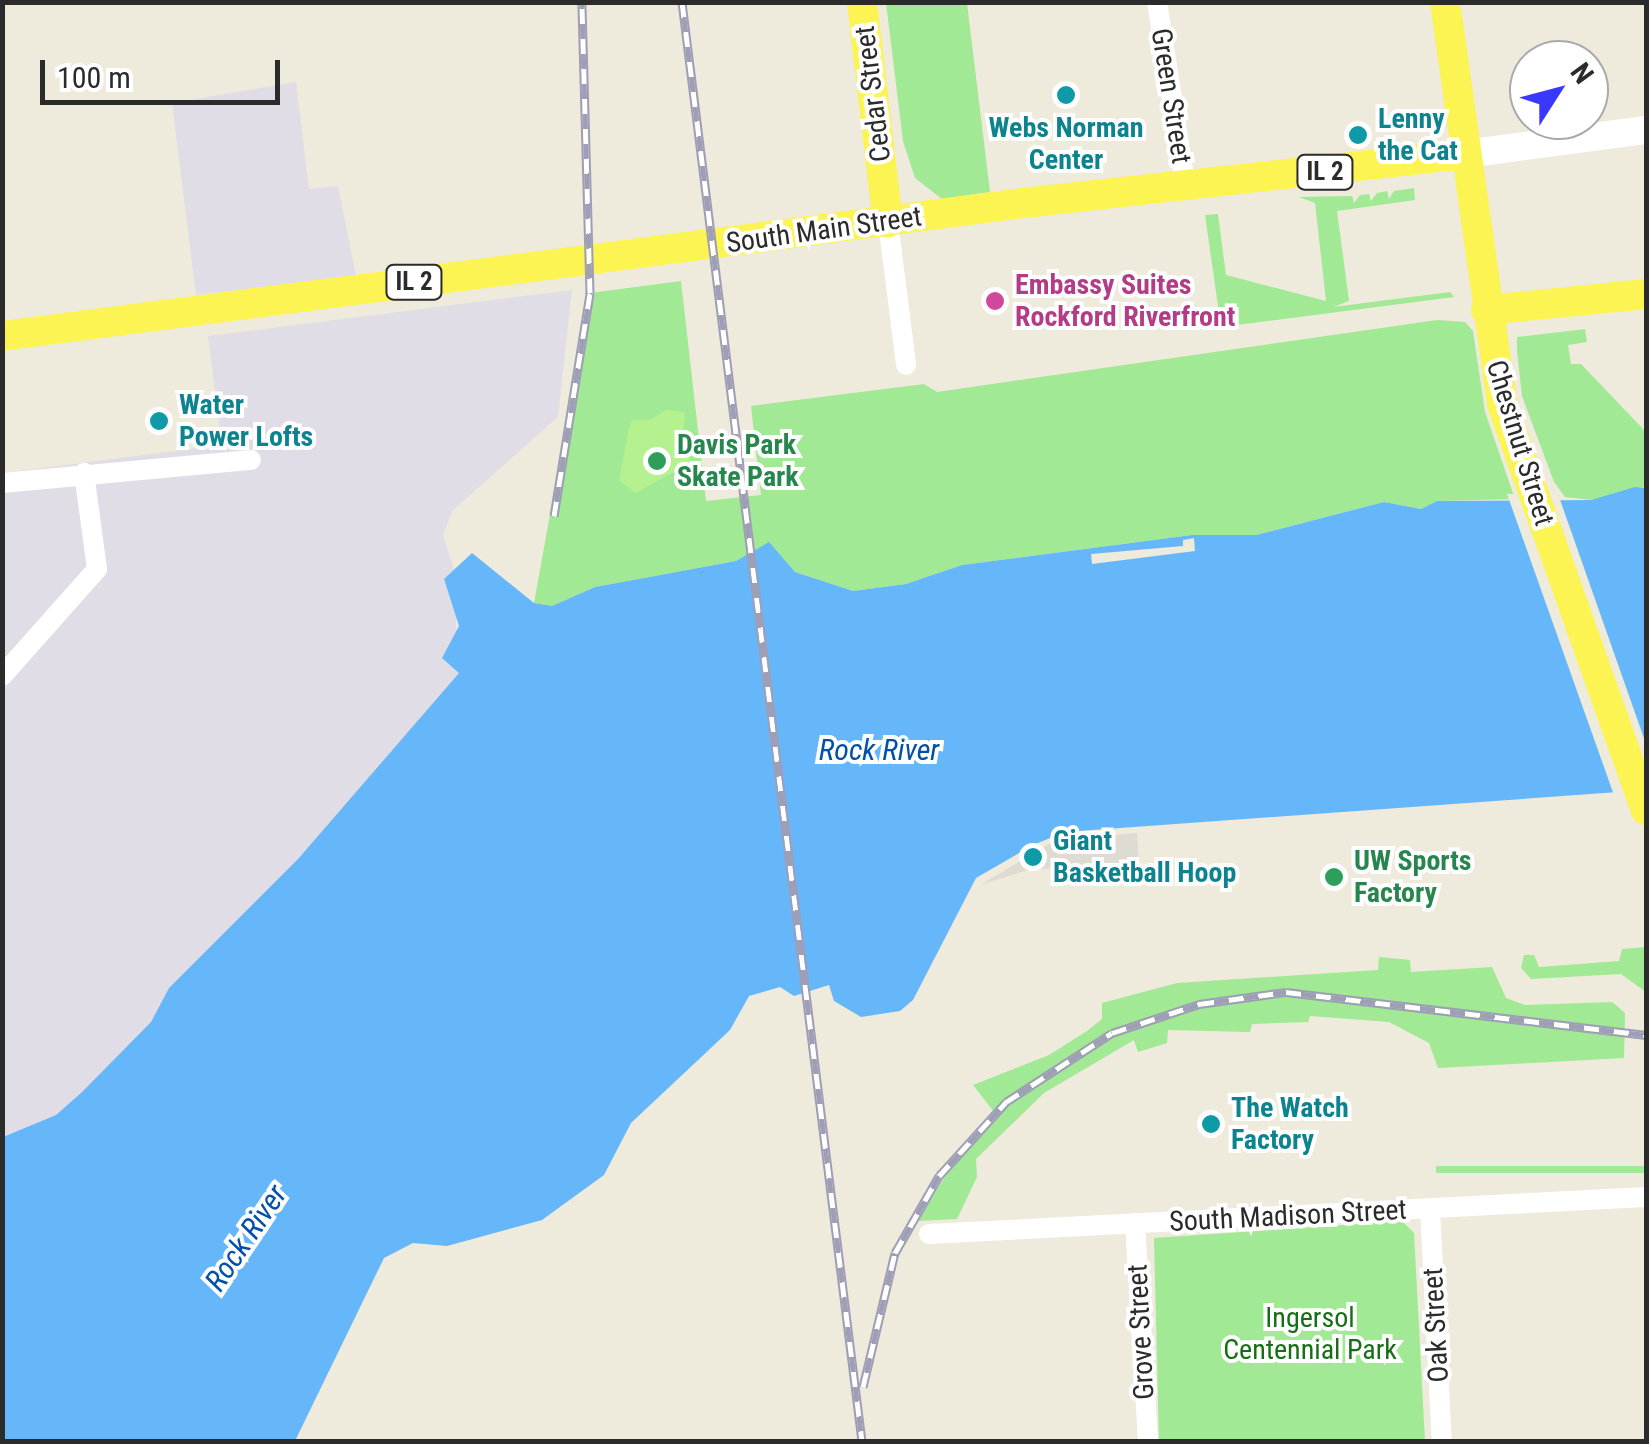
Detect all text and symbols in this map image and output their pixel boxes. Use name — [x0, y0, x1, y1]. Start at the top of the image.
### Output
street label: Cedar Street — [848, 24, 898, 164]
street label: Green Street — [1144, 26, 1198, 166]
scale bar — [45, 40, 285, 102]
north arrow — [1509, 40, 1609, 140]
text: N — [1564, 57, 1600, 90]
text: 100 m — [57, 60, 131, 95]
marker: Webs Norman Center — [1055, 84, 1077, 106]
place label: Lenny the Cat — [1378, 102, 1458, 168]
place label: Webs Norman Center — [988, 111, 1144, 177]
marker: Lenny the Cat — [1347, 124, 1369, 146]
road number: IL 2 — [1295, 152, 1355, 192]
street label: South Main Street — [724, 200, 924, 260]
road number: IL 2 — [384, 262, 444, 302]
place label: Embassy Suites Rockford Riverfront — [1015, 268, 1235, 334]
marker: Embassy Suites Rockford Riverfront — [984, 290, 1006, 312]
street label: Chestnut Street — [1479, 356, 1561, 530]
place label: Water Power Lofts — [179, 388, 313, 454]
marker: Water Power Lofts — [148, 410, 170, 432]
place label: Davis Park Skate Park — [677, 428, 799, 494]
marker: Davis Park Skate Park — [646, 450, 668, 472]
water label: Rock River — [819, 732, 939, 768]
place label: Giant Basketball Hoop — [1053, 824, 1236, 890]
place label: UW Sports Factory — [1354, 844, 1472, 910]
marker: Giant Basketball Hoop — [1022, 846, 1044, 868]
marker: UW Sports Factory — [1323, 866, 1345, 888]
place label: The Watch Factory — [1231, 1091, 1349, 1157]
marker: The Watch Factory — [1200, 1113, 1222, 1135]
water label: Rock River — [197, 1178, 295, 1298]
street label: South Madison Street — [1168, 1193, 1408, 1239]
street label: Grove Street — [1121, 1263, 1161, 1401]
street label: Oak Street — [1416, 1267, 1456, 1383]
park label: Ingersol Centennial Park — [1223, 1301, 1397, 1367]

